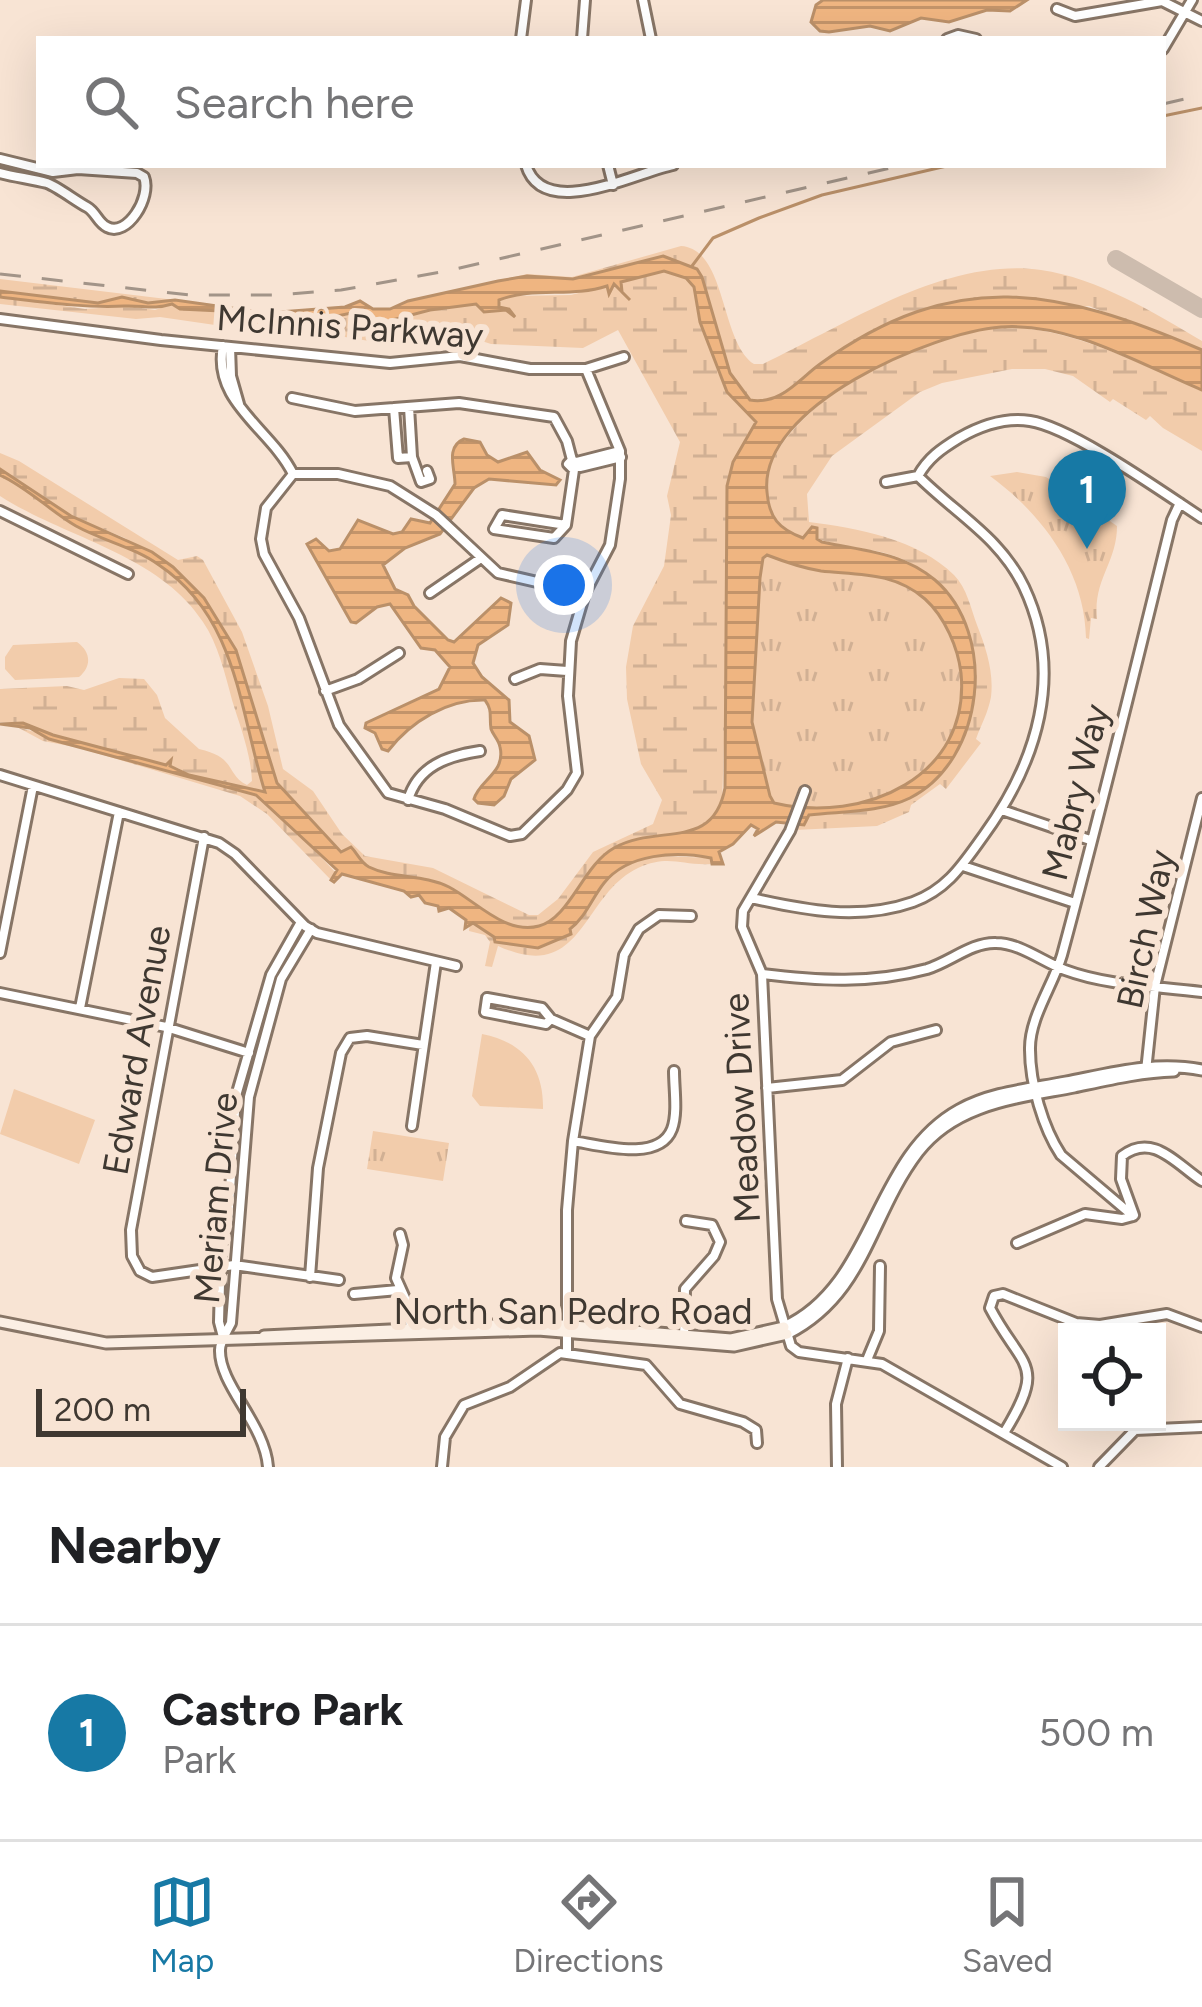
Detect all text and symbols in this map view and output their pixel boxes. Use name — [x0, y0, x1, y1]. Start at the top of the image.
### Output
search box — [36, 36, 1166, 168]
icon: search — [78, 69, 144, 135]
text: Search here — [174, 75, 414, 129]
street label: McInnis Parkway — [215, 296, 485, 357]
pin: 1 — [1048, 450, 1126, 549]
your location — [534, 555, 594, 615]
street label: Mabry Way — [1033, 700, 1118, 885]
street label: Birch Way — [1108, 846, 1183, 1012]
street label: Edward Avenue — [93, 922, 180, 1178]
street label: Meadow Drive — [714, 992, 769, 1224]
street label: Meriam Drive — [185, 1091, 246, 1305]
street label: North San Pedro Road — [394, 1290, 753, 1333]
map controls — [1058, 1323, 1166, 1431]
button: locate — [1058, 1323, 1166, 1431]
scale bar — [36, 1383, 246, 1436]
text: 200 m — [54, 1390, 151, 1429]
text: Nearby — [48, 1515, 221, 1576]
text: Castro Park — [162, 1682, 404, 1736]
text: 1 — [79, 1709, 95, 1756]
text: 500 m — [1039, 1709, 1154, 1756]
text: Park — [162, 1736, 236, 1783]
tab: Map — [149, 1869, 215, 1980]
tab: Directions — [513, 1869, 664, 1980]
tab: Saved — [962, 1869, 1053, 1980]

